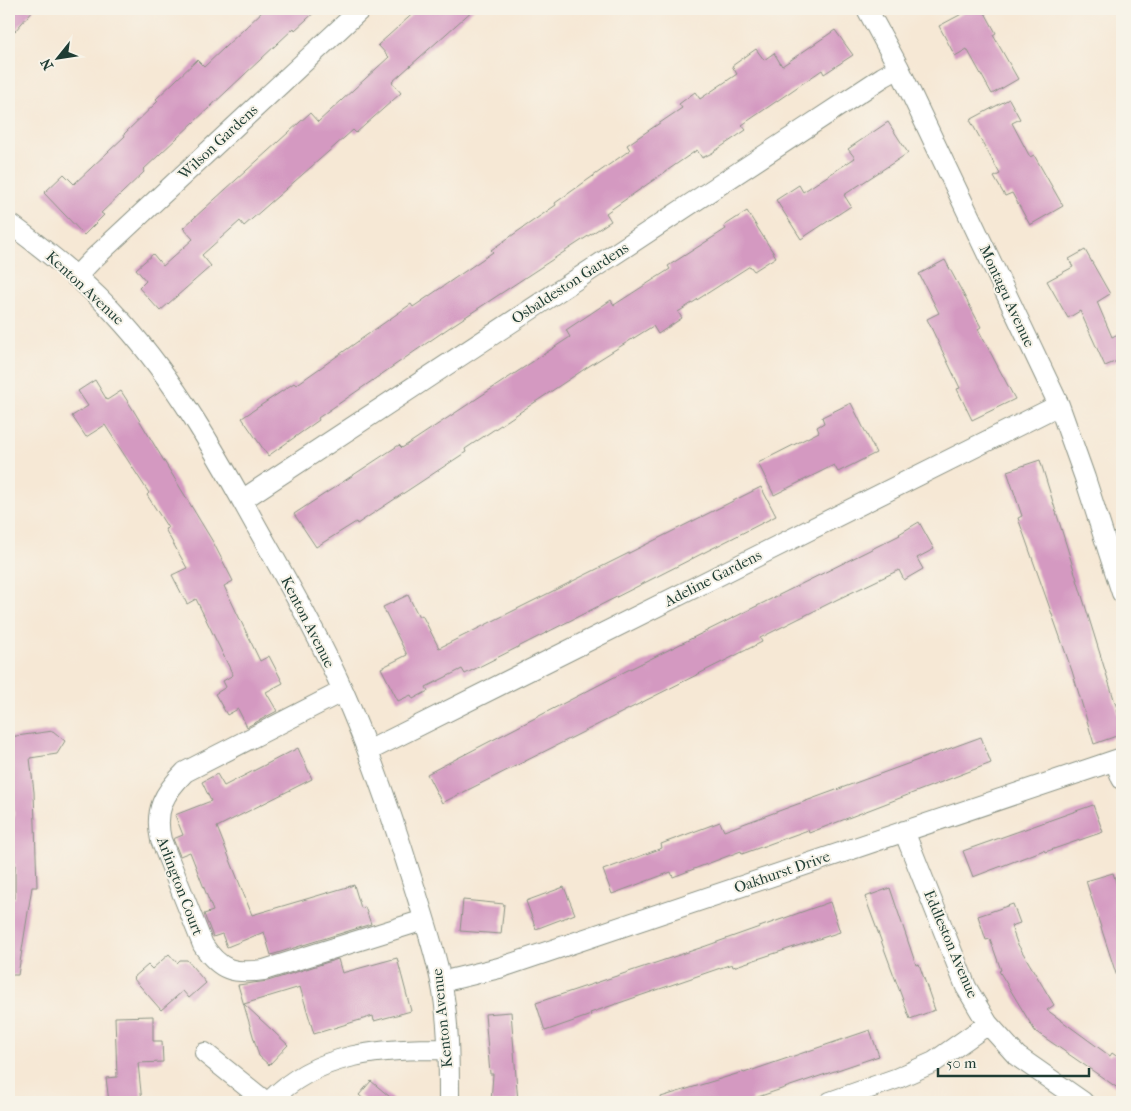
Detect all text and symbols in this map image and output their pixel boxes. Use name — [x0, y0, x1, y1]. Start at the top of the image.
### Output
north arrow — [32, 32, 82, 82]
text: N — [37, 55, 57, 73]
street label: Wilson Gardens — [174, 100, 262, 184]
street label: Osbaldeston Gardens — [508, 238, 632, 328]
street label: Montagu Avenue — [976, 242, 1039, 350]
street label: Kenton Avenue — [42, 247, 128, 329]
street label: Adeline Gardens — [660, 546, 765, 611]
street label: Kenton Avenue — [277, 573, 339, 671]
street label: Arlington Court — [153, 833, 207, 938]
street label: Oakhurst Drive — [732, 847, 833, 897]
street label: Eddleston Avenue — [920, 887, 982, 1001]
street label: Kenton Avenue — [428, 967, 456, 1069]
scale bar — [938, 1046, 1090, 1078]
text: 50 m — [946, 1054, 977, 1072]

